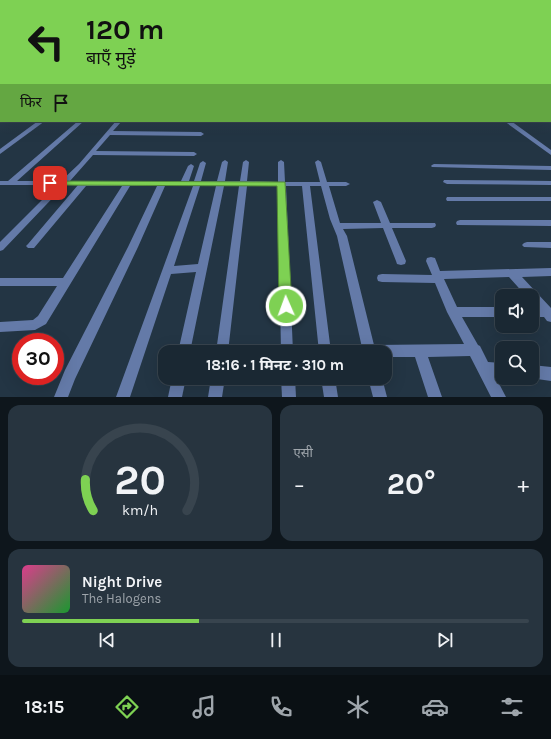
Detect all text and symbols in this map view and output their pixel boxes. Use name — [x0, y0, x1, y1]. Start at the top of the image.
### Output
text: 120 m — [86, 13, 164, 46]
icon: left — [20, 16, 72, 68]
text: बाएँ मुड़ें — [86, 47, 136, 69]
icon: arrive — [50, 92, 72, 114]
text: फिर — [20, 93, 42, 111]
pin — [33, 166, 67, 200]
icon: arrive — [39, 172, 61, 194]
position arrow — [265, 285, 307, 327]
map controls — [495, 289, 539, 385]
button: sound — [495, 289, 539, 333]
speed limit sign: 30 — [12, 333, 64, 385]
button: search — [495, 341, 539, 385]
text: 18:16 · 1 मिनट · 310 m — [206, 356, 344, 374]
text: एसी — [294, 445, 313, 460]
text: 20 — [114, 456, 165, 504]
text: 20° — [387, 466, 436, 502]
text: − — [294, 472, 305, 498]
text: + — [517, 472, 529, 498]
text: km/h — [122, 502, 158, 519]
text: Night Drive — [82, 573, 162, 591]
text: The Halogens — [82, 591, 161, 606]
icon: previous — [96, 629, 118, 651]
icon: pause — [265, 629, 287, 651]
icon: next — [434, 629, 456, 651]
icon: directions — [113, 693, 141, 721]
icon: music — [190, 693, 218, 721]
icon: phone — [267, 693, 295, 721]
icon: climate — [344, 693, 372, 721]
icon: car — [421, 693, 449, 721]
icon: filters — [498, 693, 526, 721]
text: 18:15 — [25, 696, 64, 718]

